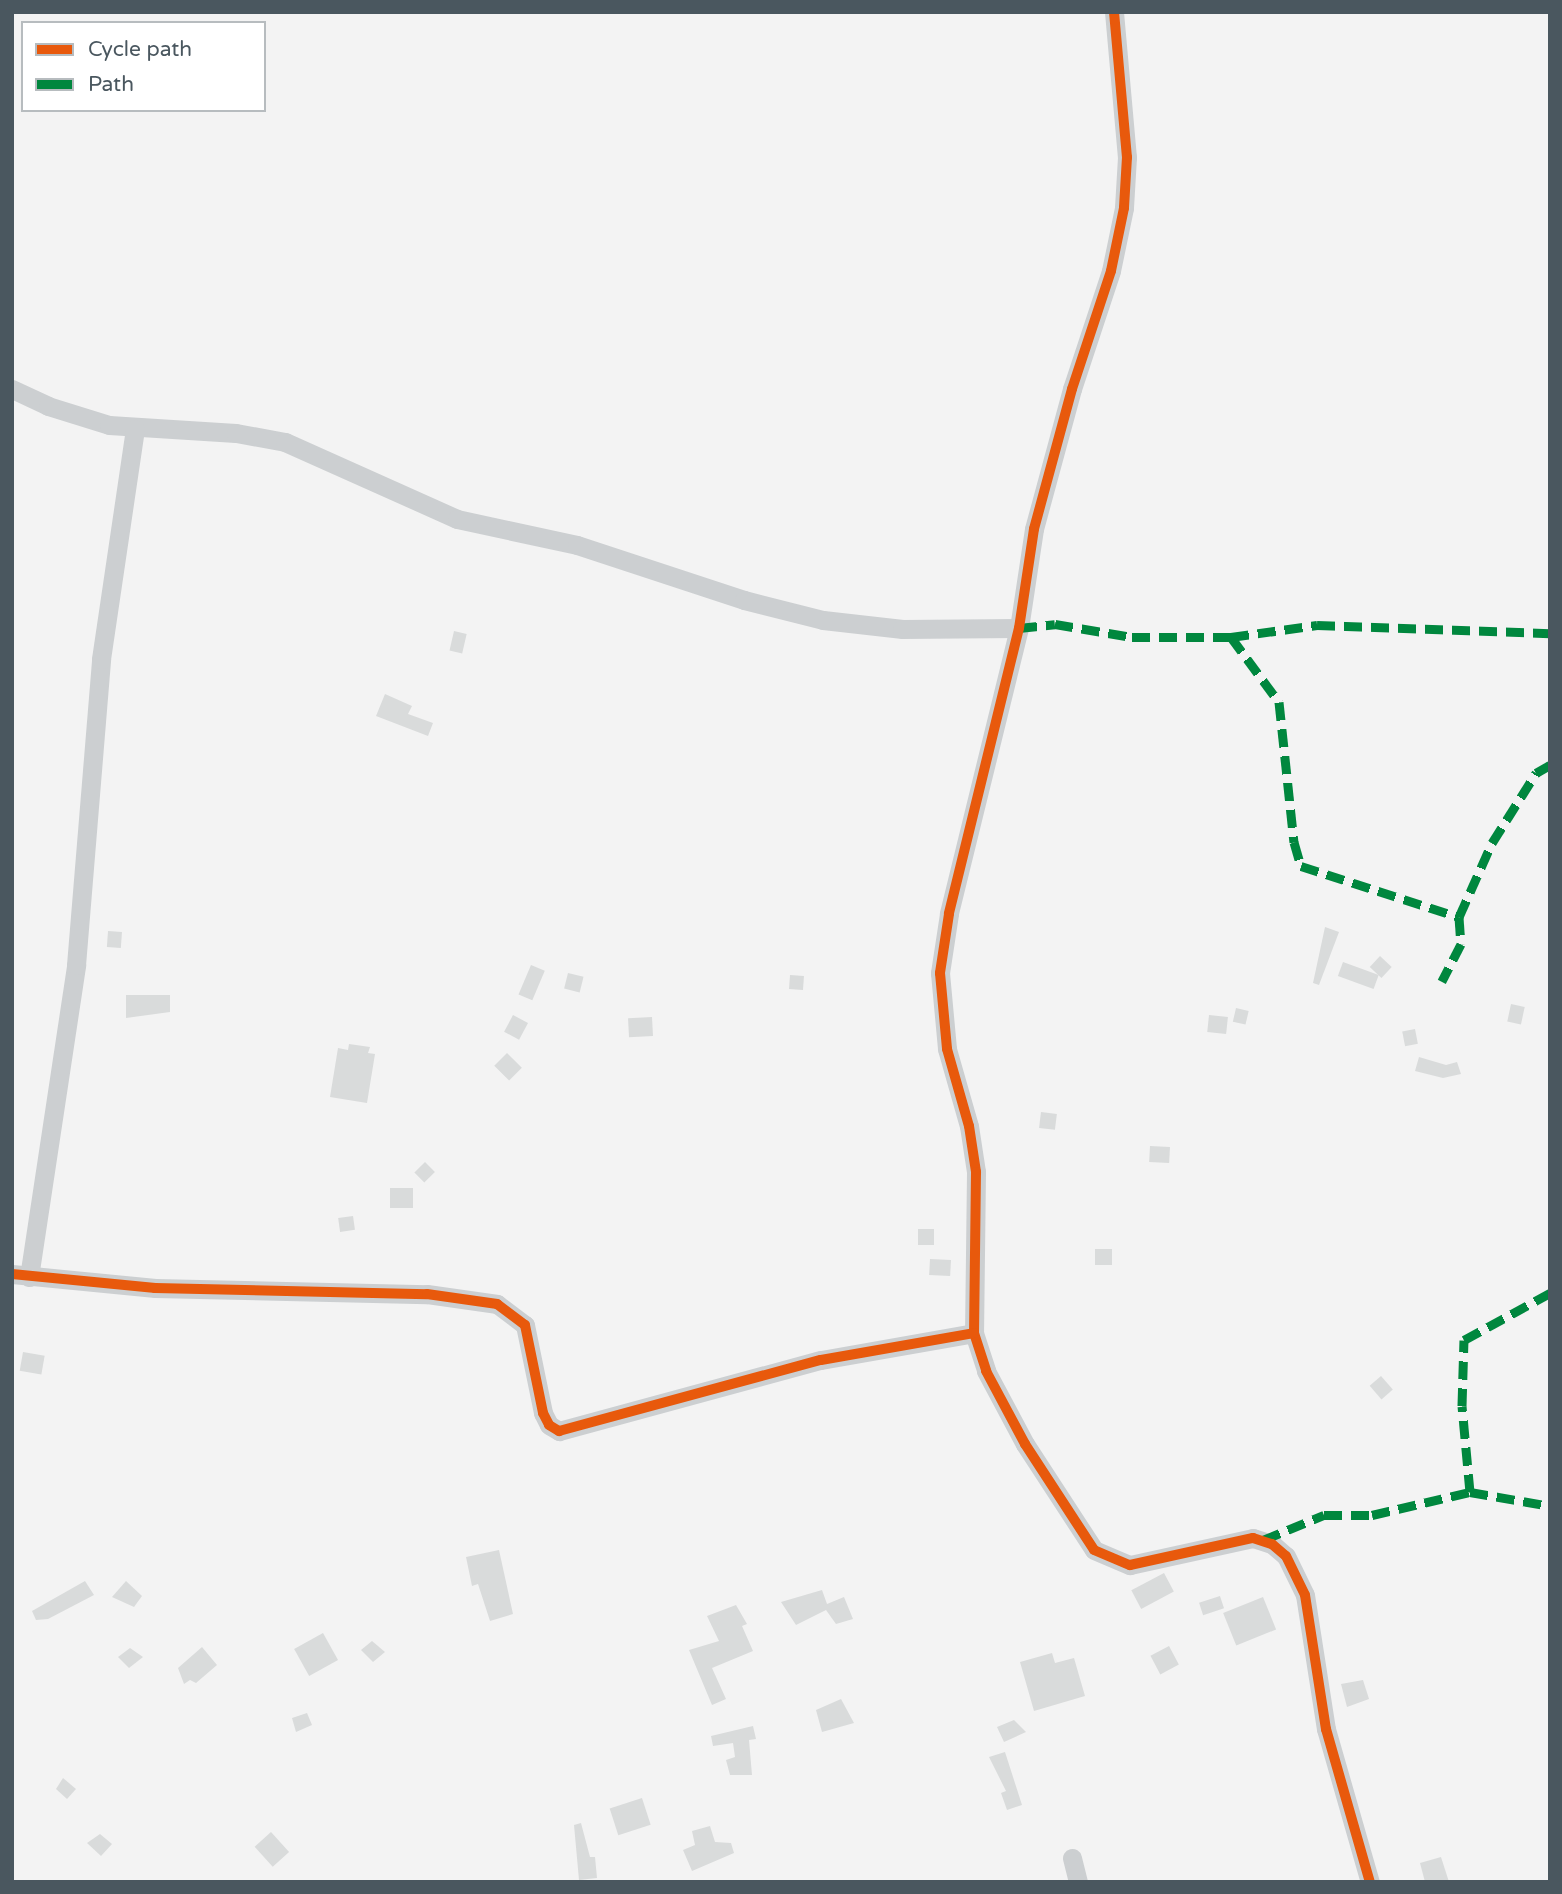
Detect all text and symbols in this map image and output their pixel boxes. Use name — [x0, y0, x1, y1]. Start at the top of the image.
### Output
legend — [21, 21, 266, 112]
text: Cycle path — [88, 37, 192, 62]
text: Path — [88, 72, 134, 97]

